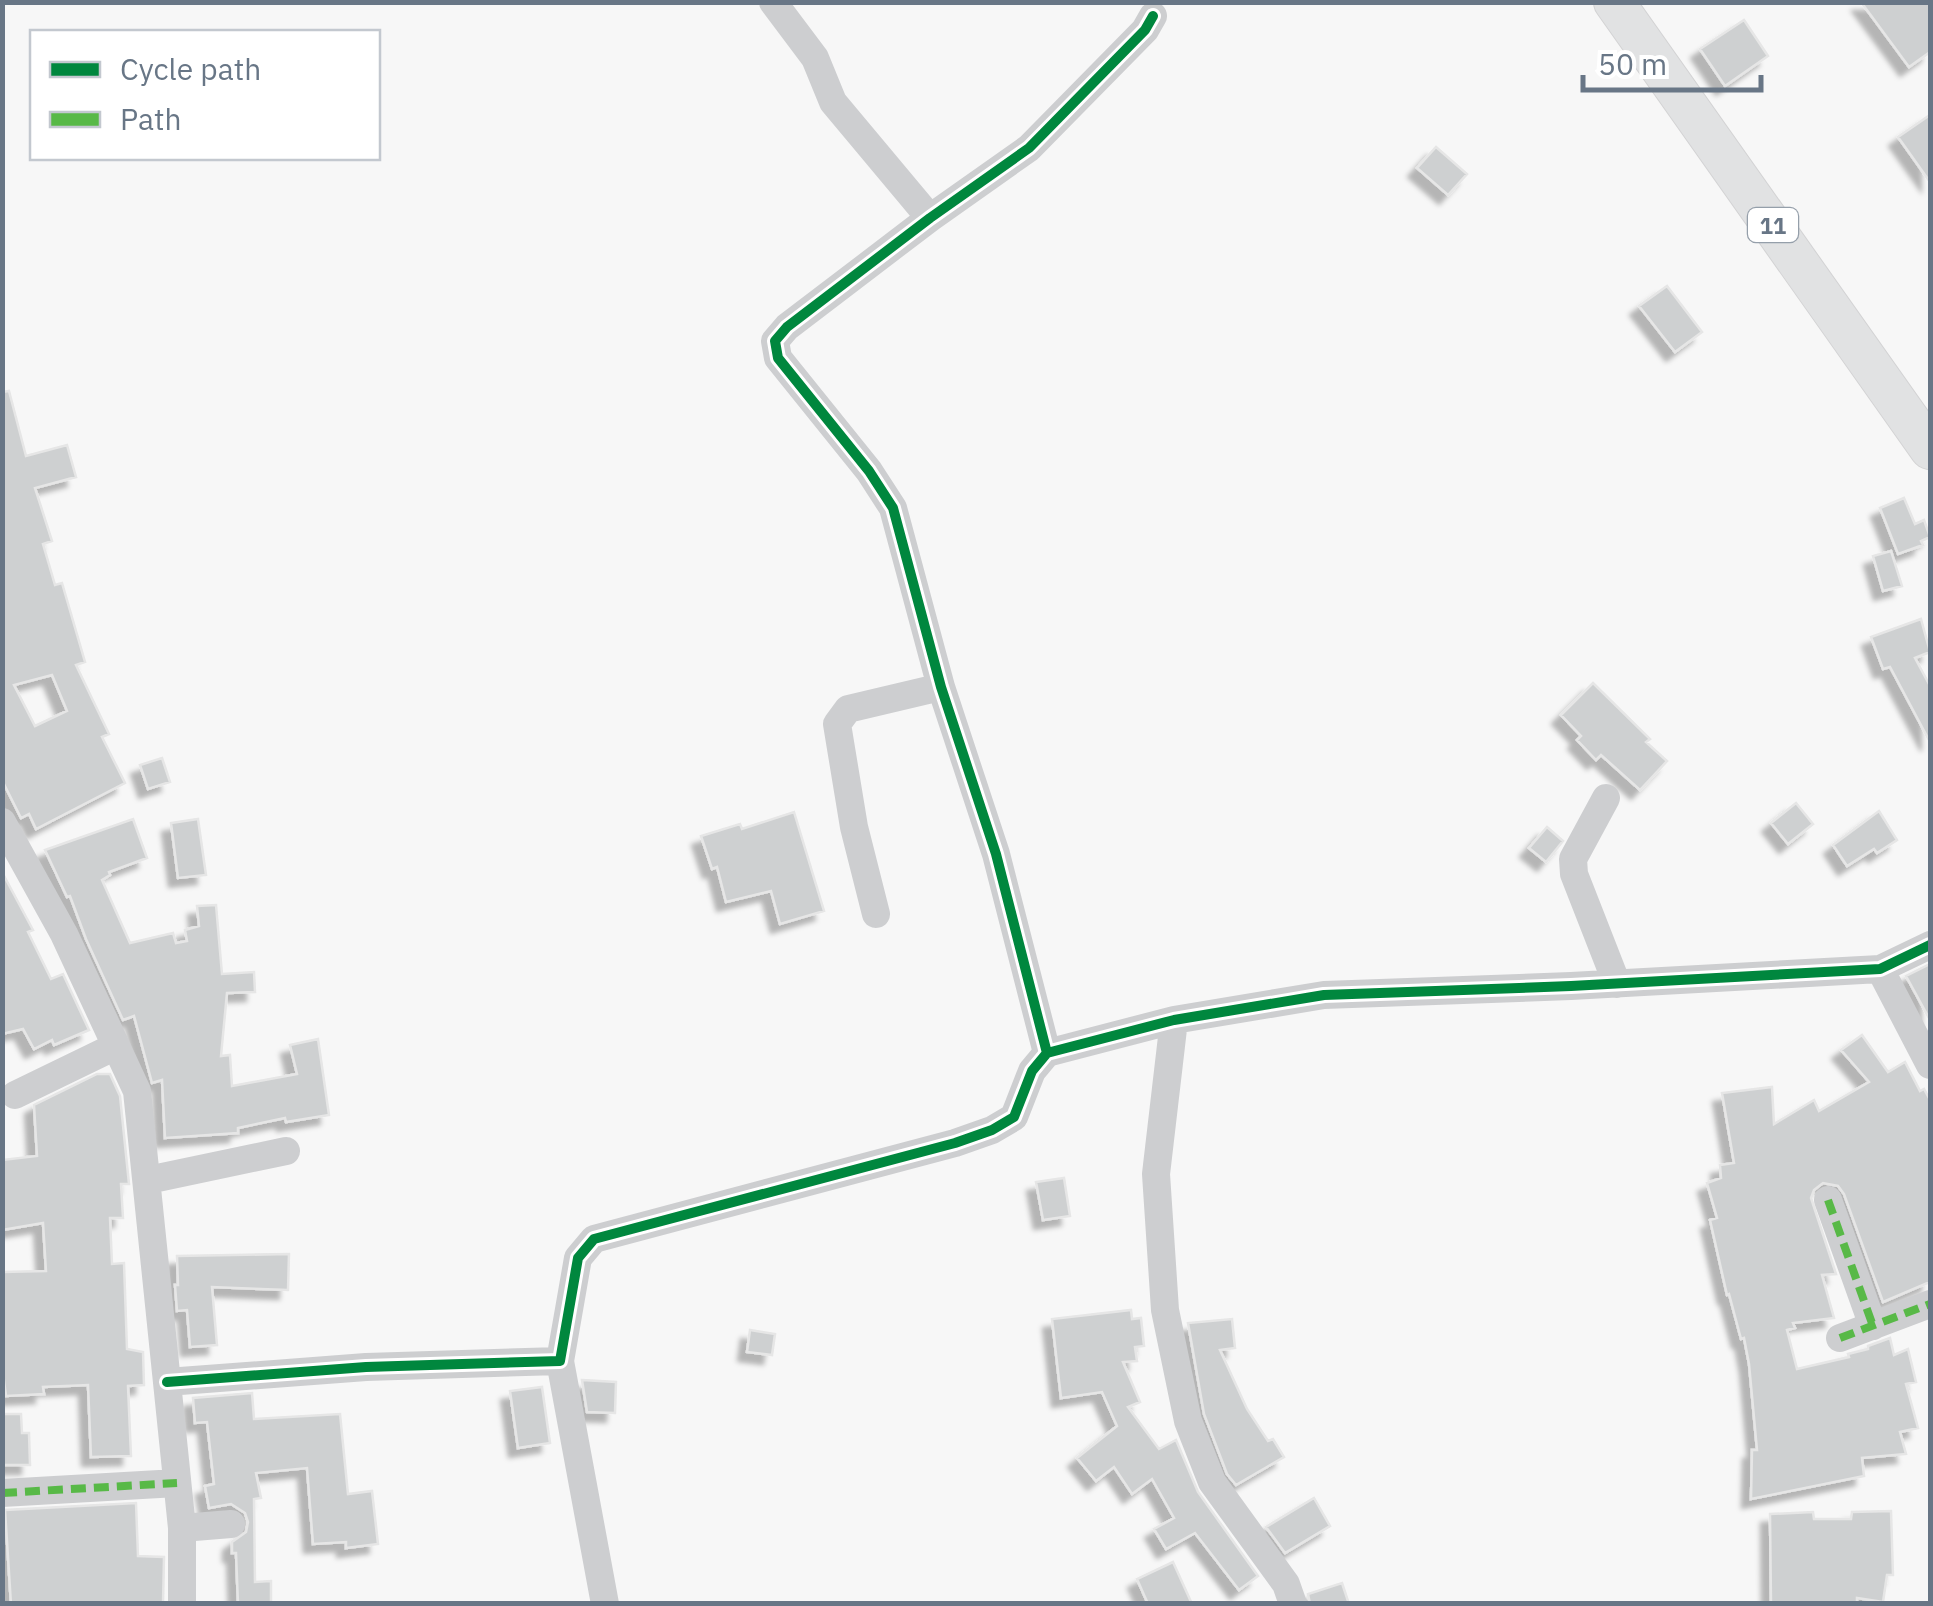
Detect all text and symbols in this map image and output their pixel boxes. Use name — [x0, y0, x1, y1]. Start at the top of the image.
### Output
legend — [30, 30, 380, 160]
scale bar — [1583, 30, 1760, 92]
text: 50 m — [1598, 44, 1667, 83]
text: Cycle path — [120, 49, 261, 88]
text: Path — [120, 99, 181, 138]
road number: 11 — [1748, 208, 1798, 242]

